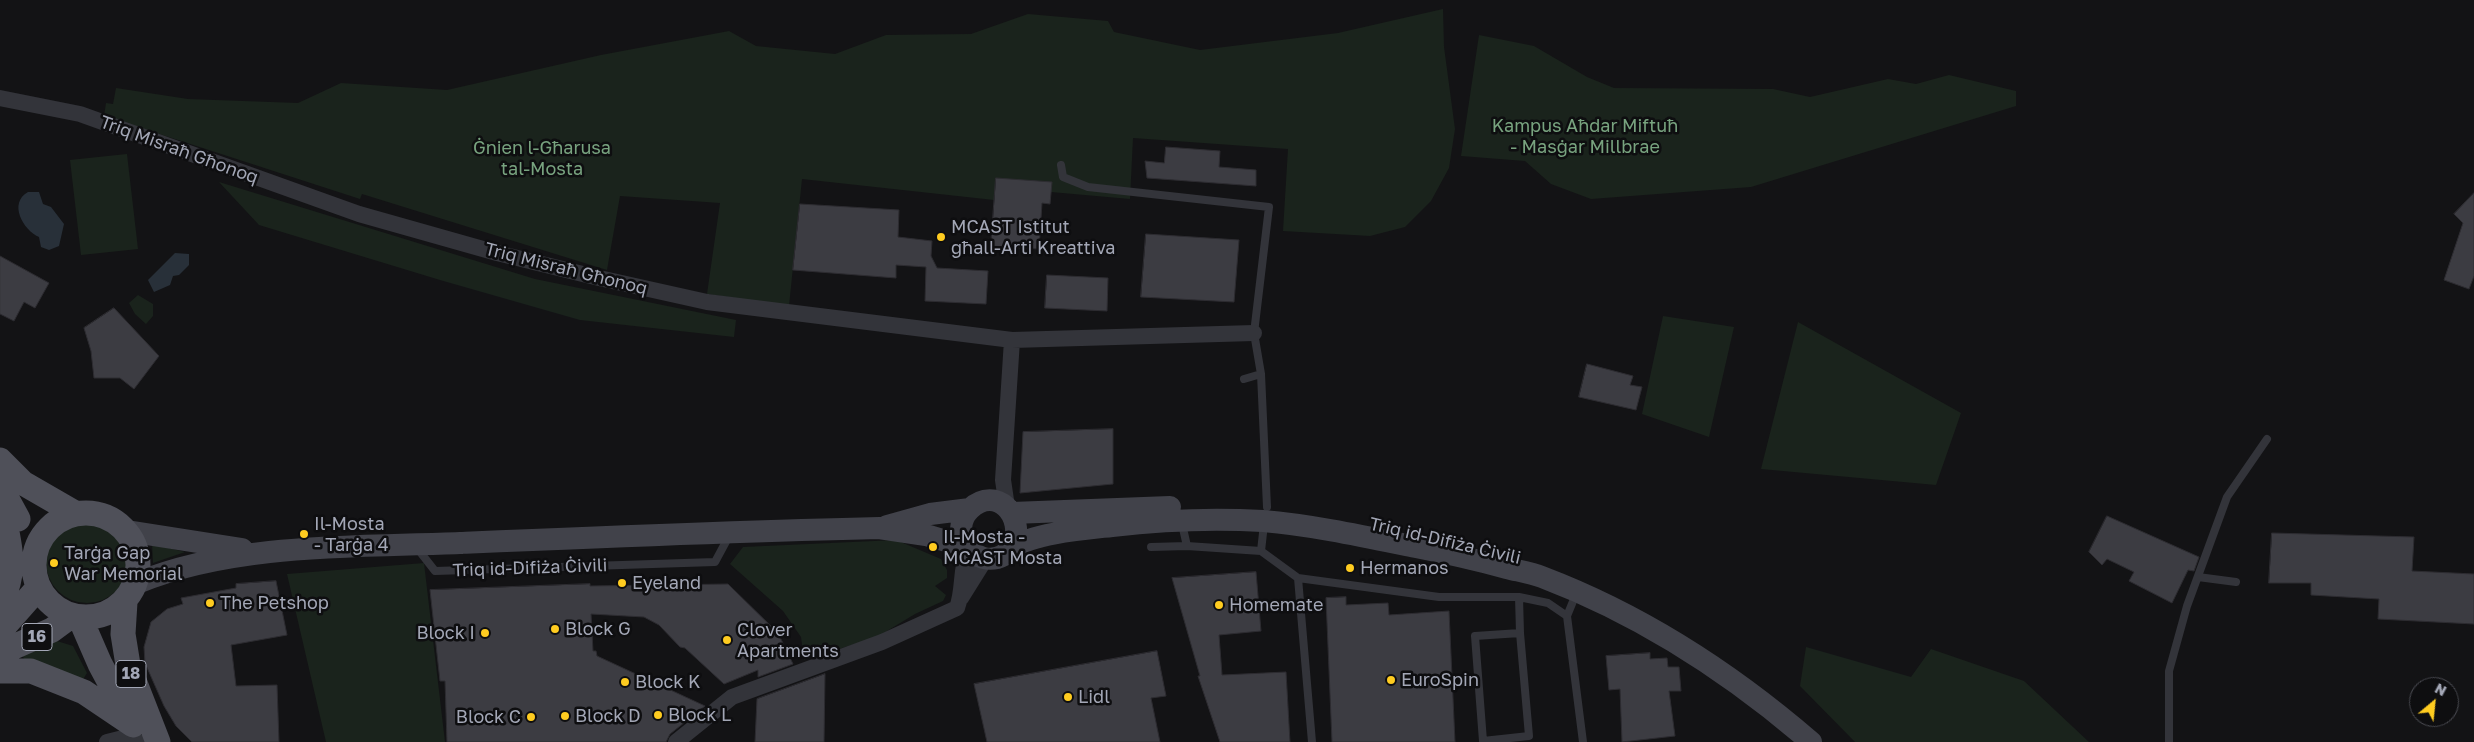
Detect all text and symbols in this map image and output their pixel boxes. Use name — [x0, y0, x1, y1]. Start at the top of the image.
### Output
street label: Triq Misraħ Għonoq — [97, 111, 261, 189]
park label: Kampus Aħdar Miftuħ - Masġar Millbrae — [1492, 115, 1678, 158]
park label: Ġnien l-Għarusa tal-Mosta — [473, 137, 611, 180]
place label: MCAST Istitut għall-Arti Kreattiva — [951, 216, 1115, 258]
marker: MCAST Istitut għall-Arti Kreattiva — [935, 231, 947, 243]
street label: Triq Misraħ Għonoq — [482, 238, 650, 300]
place label: Il-Mosta - Tarġa 4 — [314, 513, 389, 556]
street label: Triq id-Difiża Ċivili — [1367, 513, 1523, 569]
place label: Il-Mosta - MCAST Mosta — [943, 526, 1062, 568]
marker: Il-Mosta - Tarġa 4 — [298, 528, 310, 540]
marker: Il-Mosta - MCAST Mosta — [927, 541, 939, 553]
place label: Tarġa Gap War Memorial — [64, 542, 183, 584]
street label: Triq id-Difiża Ċivili — [452, 555, 608, 581]
marker: Tarġa Gap War Memorial — [48, 557, 60, 569]
place label: Hermanos — [1360, 557, 1449, 579]
marker: Hermanos — [1344, 562, 1356, 574]
place label: Eyeland — [632, 572, 701, 594]
marker: Eyeland — [616, 577, 628, 589]
place label: The Petshop — [220, 592, 329, 614]
place label: Homemate — [1229, 594, 1323, 616]
marker: The Petshop — [204, 597, 216, 609]
marker: Homemate — [1213, 599, 1225, 611]
place label: Block G — [565, 618, 631, 640]
place label: Clover Apartments — [737, 619, 839, 662]
place label: Block I — [416, 622, 475, 644]
marker: Block G — [549, 623, 561, 635]
road number: 16 — [22, 624, 52, 650]
marker: Block I — [479, 627, 491, 639]
marker: Clover Apartments — [721, 634, 733, 646]
road number: 18 — [116, 661, 146, 688]
place label: EuroSpin — [1401, 669, 1479, 691]
place label: Block K — [635, 671, 700, 693]
marker: EuroSpin — [1385, 674, 1397, 686]
marker: Block K — [619, 676, 631, 688]
north arrow — [2409, 677, 2459, 727]
text: N — [2432, 679, 2449, 699]
place label: Lidl — [1078, 686, 1110, 708]
marker: Lidl — [1062, 691, 1074, 703]
place label: Block L — [668, 704, 731, 726]
place label: Block D — [575, 705, 641, 727]
place label: Block C — [456, 706, 521, 728]
marker: Block L — [652, 709, 664, 721]
marker: Block D — [559, 710, 571, 722]
marker: Block C — [525, 711, 537, 723]

